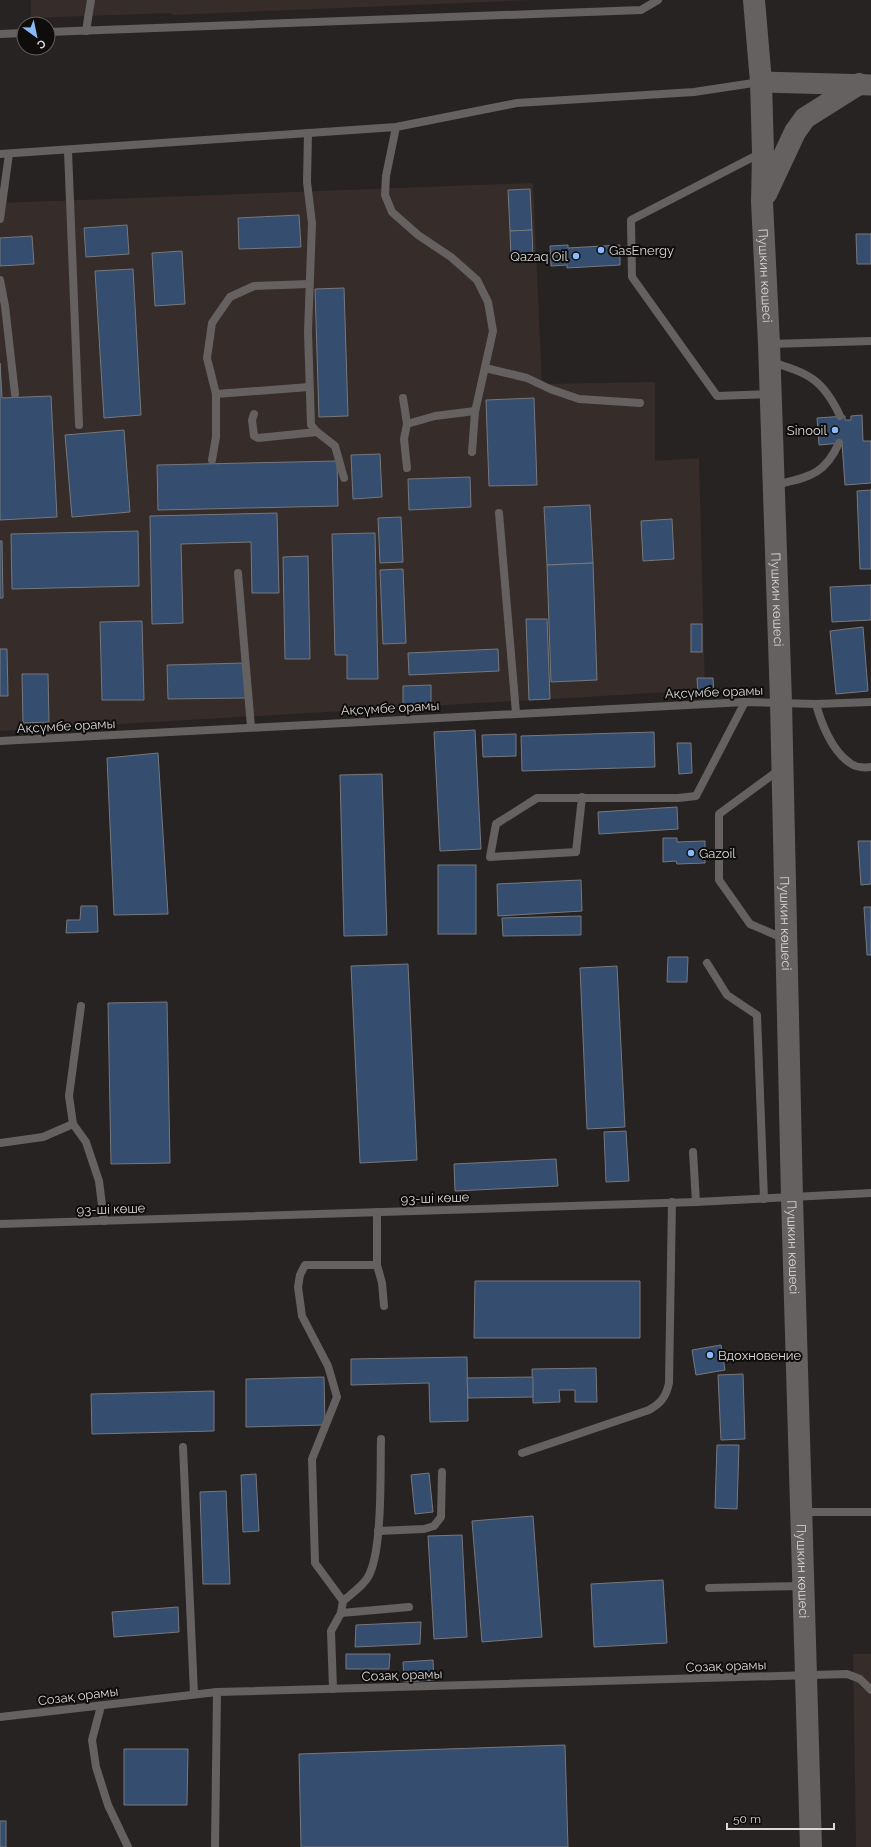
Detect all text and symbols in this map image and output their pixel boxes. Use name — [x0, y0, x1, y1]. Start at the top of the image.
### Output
north arrow — [16, 16, 56, 56]
text: С — [34, 36, 48, 52]
street label: Пушкин көшесі — [756, 228, 775, 323]
place label: GasEnergy — [609, 243, 674, 258]
marker: GasEnergy — [596, 245, 606, 255]
place label: Qazaq Oil — [510, 249, 568, 264]
marker: Qazaq Oil — [571, 251, 581, 261]
place label: Sinooil — [787, 423, 827, 438]
marker: Sinooil — [830, 425, 840, 435]
street label: Пушкин көшесі — [768, 552, 787, 647]
street label: Ақсүмбе орамы — [664, 683, 764, 701]
street label: Ақсүмбе орамы — [340, 698, 440, 718]
street label: Ақсүмбе орамы — [16, 716, 116, 736]
place label: Gazoil — [699, 846, 736, 861]
marker: Gazoil — [686, 848, 696, 858]
street label: Пушкин көшесі — [777, 876, 794, 971]
street label: 93-ші көше — [400, 1189, 470, 1207]
street label: 93-ші көше — [76, 1200, 146, 1218]
street label: Пушкин көшесі — [785, 1200, 802, 1294]
place label: Вдохновение — [718, 1348, 802, 1363]
marker: Вдохновение — [705, 1350, 715, 1360]
street label: Пушкин көшесі — [794, 1524, 812, 1618]
street label: Созақ орамы — [685, 1657, 767, 1675]
street label: Созақ орамы — [361, 1666, 443, 1684]
street label: Созақ орамы — [37, 1684, 119, 1708]
scale bar — [727, 1805, 834, 1831]
text: 50 m — [733, 1812, 761, 1826]

